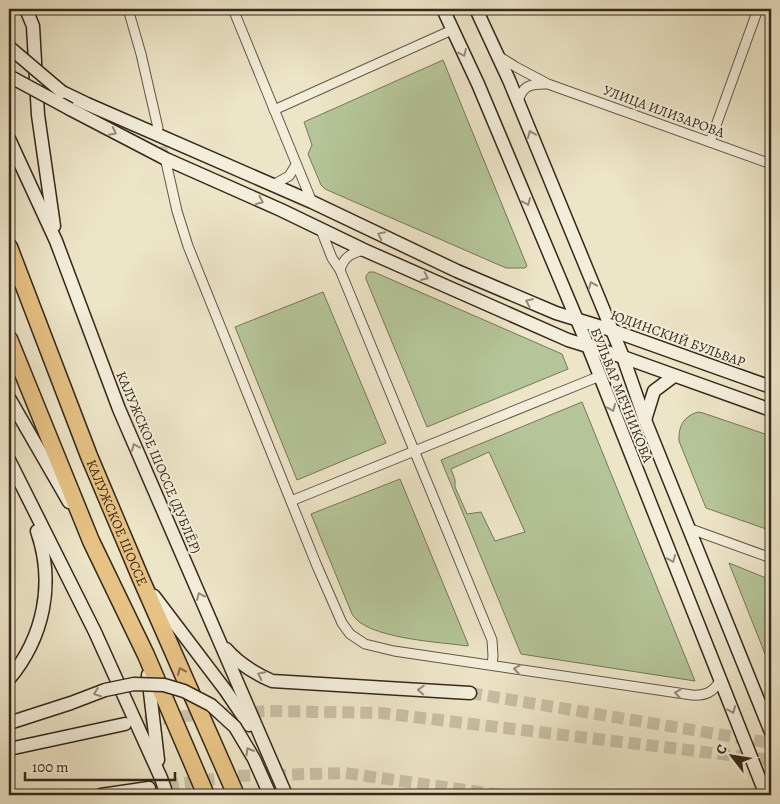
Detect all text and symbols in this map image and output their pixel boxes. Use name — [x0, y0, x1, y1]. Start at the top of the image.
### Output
one-way arrow — [457, 48, 467, 57]
street label: УЛИЦА ИЛИЗАРОВА — [601, 81, 728, 143]
one-way arrow — [108, 126, 117, 136]
one-way arrow — [527, 130, 537, 139]
one-way arrow — [255, 194, 264, 205]
one-way arrow — [521, 198, 531, 206]
one-way arrow — [377, 231, 386, 241]
one-way arrow — [420, 270, 429, 281]
one-way arrow — [588, 281, 599, 290]
one-way arrow — [526, 297, 534, 307]
street label: ЮДИНСКИЙ БУЛЬВАР — [608, 305, 748, 372]
street label: БУЛЬВАР МЕЧНИКОВА — [586, 325, 658, 466]
street label: КАЛУЖСКОЕ ШОССЕ (ДУБЛЁР) — [113, 368, 205, 556]
one-way arrow — [606, 403, 616, 411]
one-way arrow — [131, 443, 142, 452]
street label: КАЛУЖСКОЕ ШОССЕ — [84, 457, 152, 589]
one-way arrow — [666, 554, 676, 563]
one-way arrow — [195, 592, 206, 601]
one-way arrow — [513, 664, 521, 674]
one-way arrow — [177, 667, 188, 676]
one-way arrow — [257, 671, 266, 681]
one-way arrow — [417, 684, 425, 695]
one-way arrow — [93, 687, 102, 697]
one-way arrow — [673, 688, 681, 699]
one-way arrow — [725, 705, 736, 714]
north arrow — [708, 732, 758, 782]
text: С — [711, 741, 732, 758]
one-way arrow — [246, 748, 256, 757]
scale bar — [25, 749, 175, 781]
text: 100 m — [32, 757, 69, 777]

